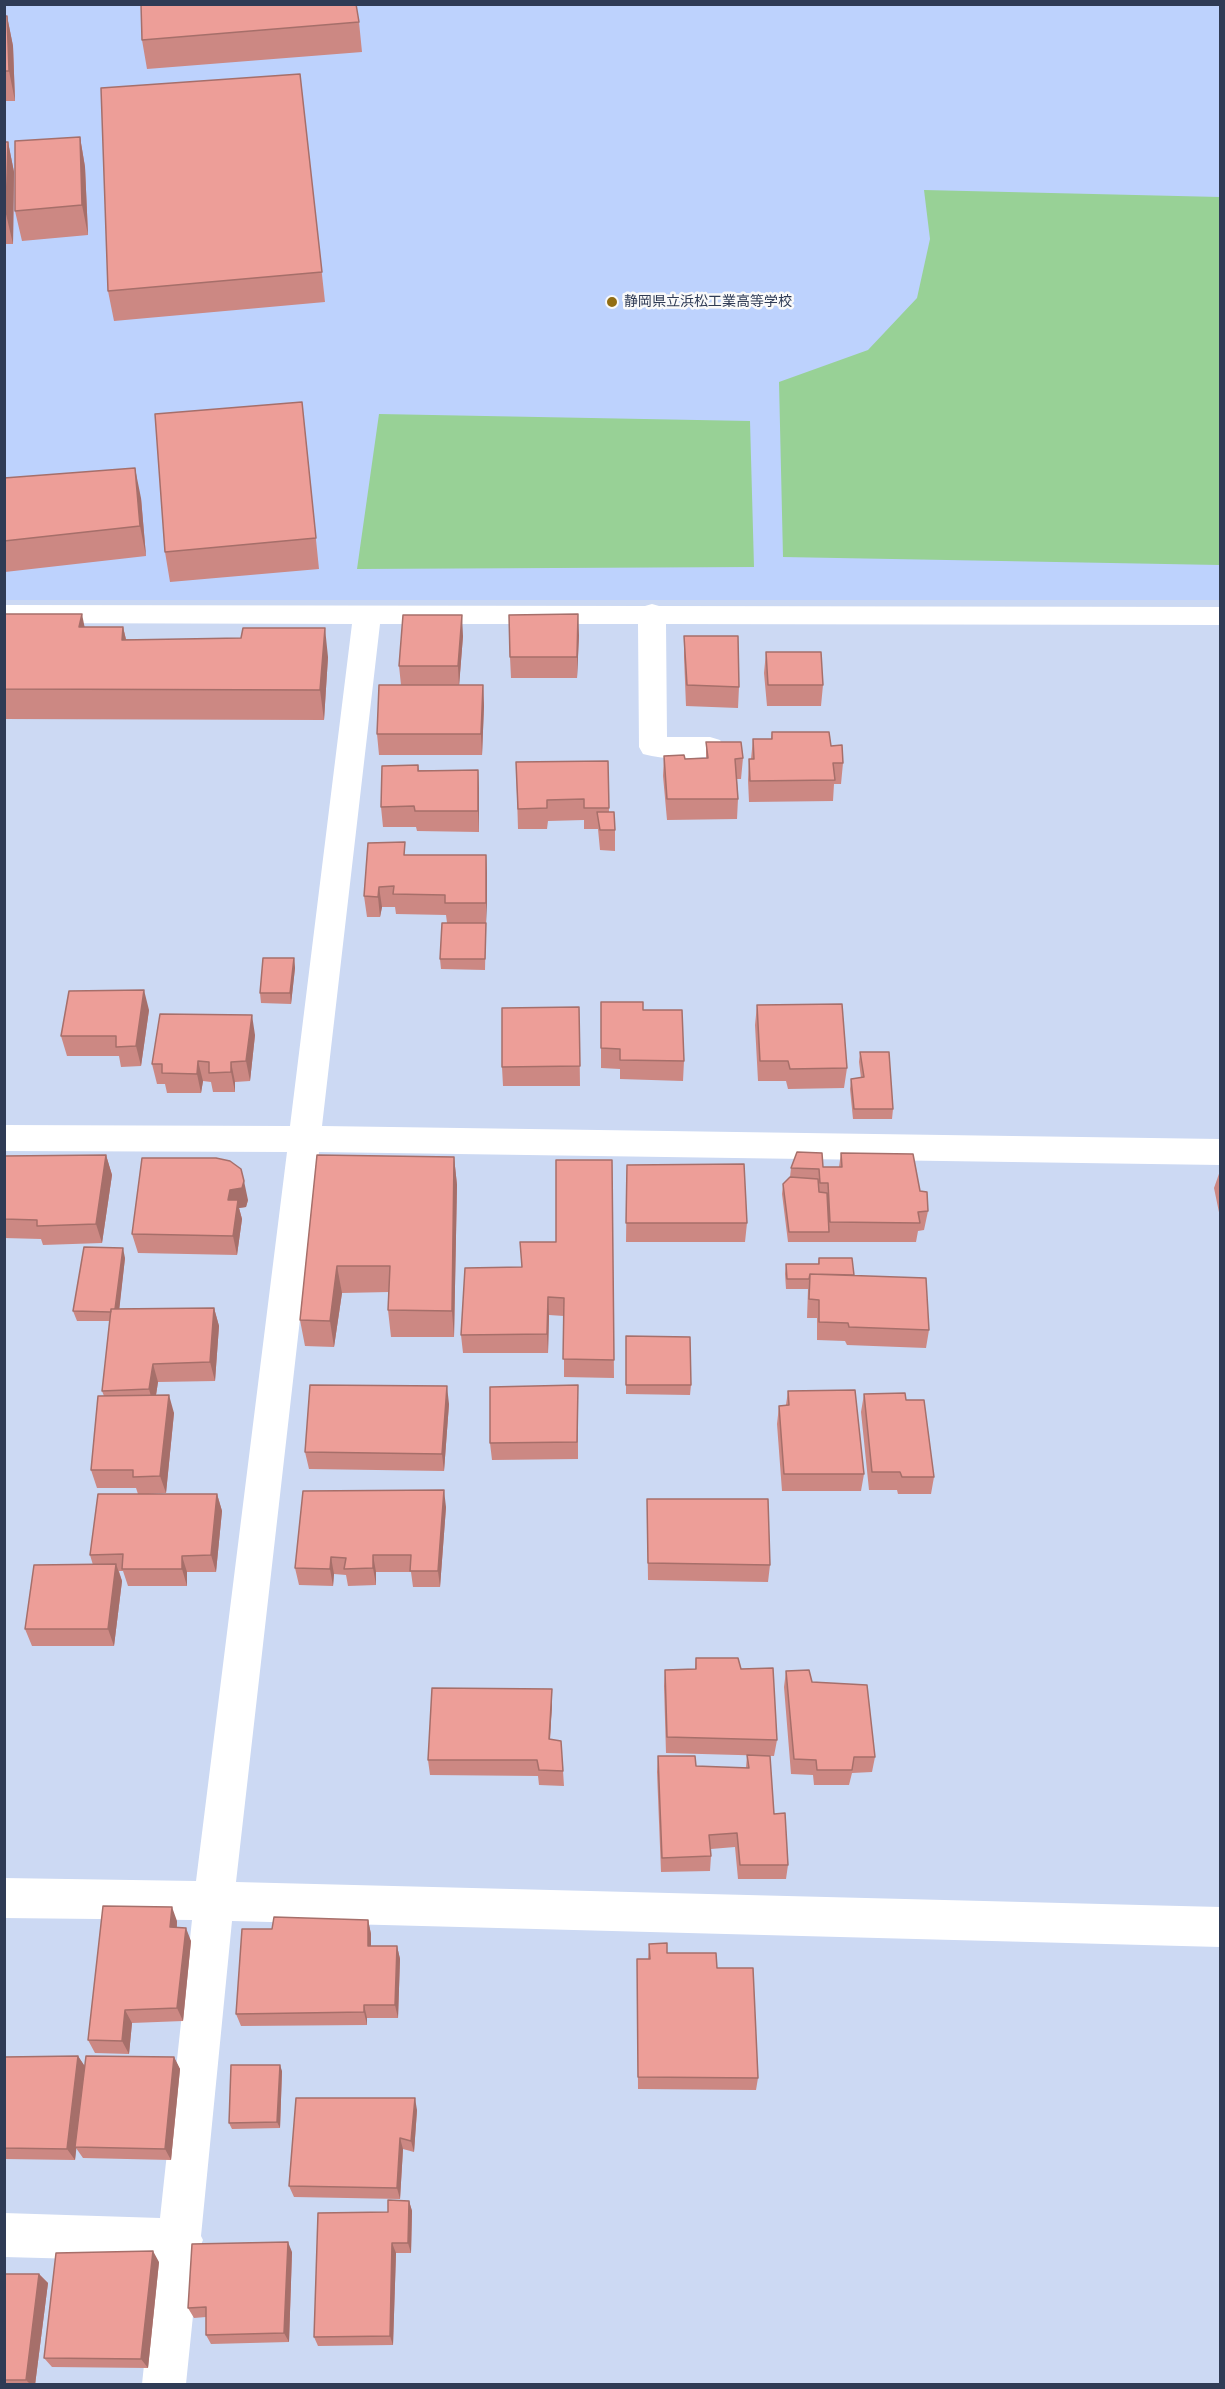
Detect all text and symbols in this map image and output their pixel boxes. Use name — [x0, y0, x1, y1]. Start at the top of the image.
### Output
place label: 静岡県立浜松工業高等学校 — [624, 294, 792, 310]
marker: 静岡県立浜松工業高等学校 — [605, 295, 619, 309]

